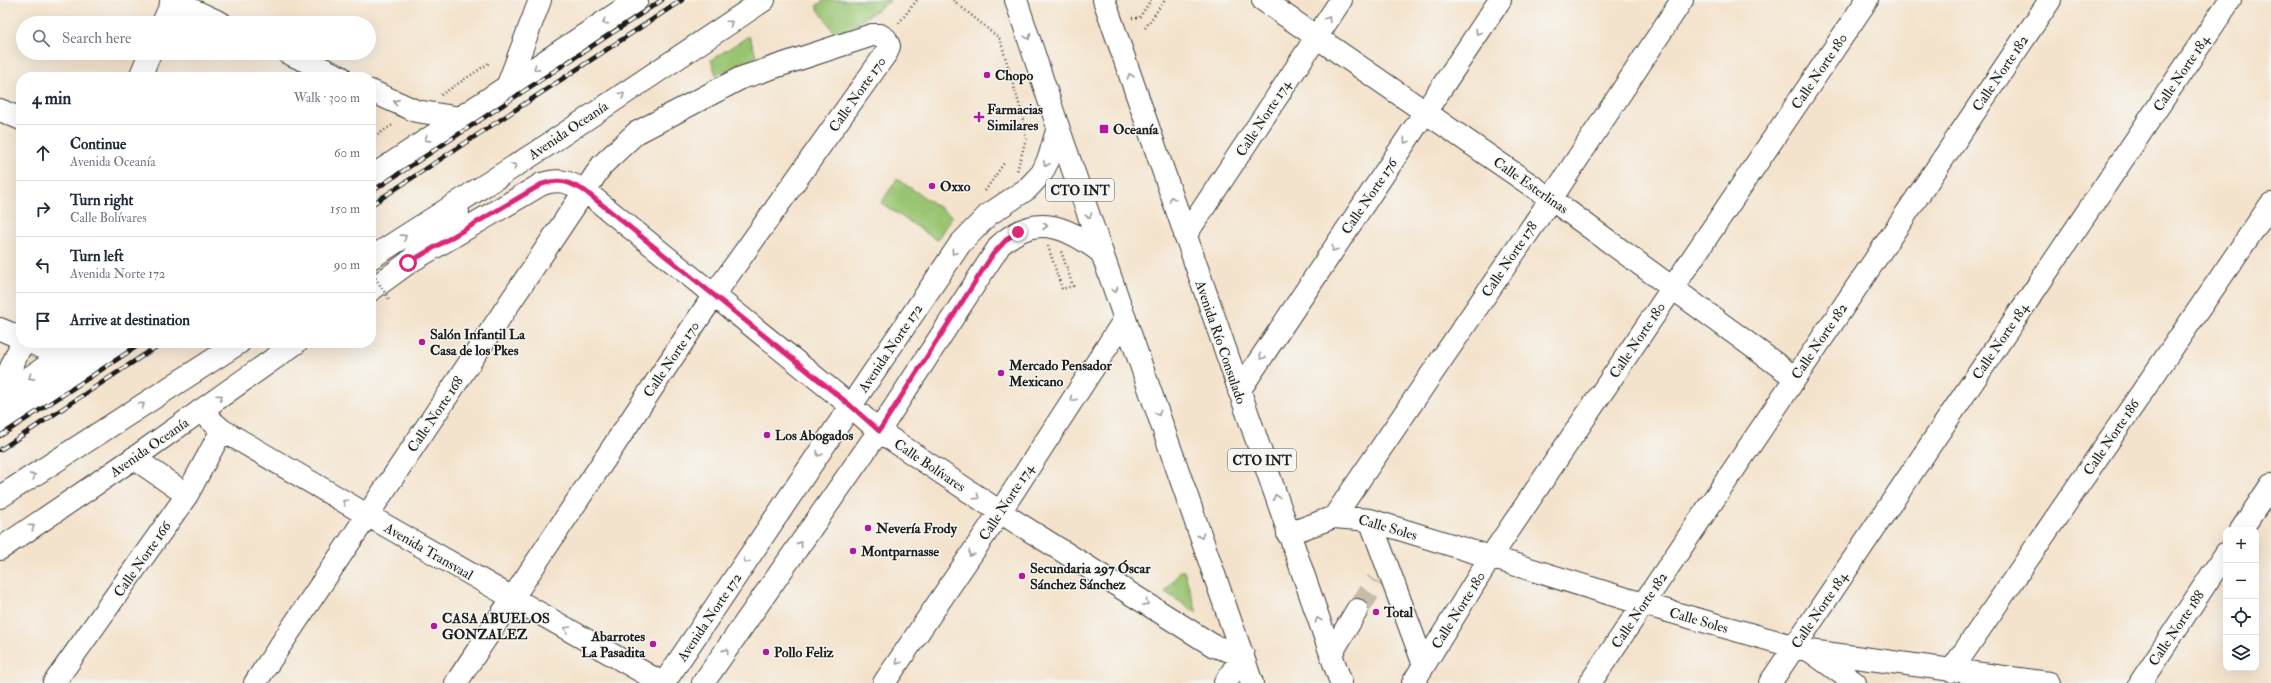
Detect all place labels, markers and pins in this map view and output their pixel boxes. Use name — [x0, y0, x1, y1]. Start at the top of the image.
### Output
place label: Chopo — [995, 67, 1033, 85]
marker: Chopo — [982, 70, 992, 80]
place label: Farmacias Similares — [987, 101, 1043, 134]
marker: Farmacias Similares — [974, 112, 984, 122]
place label: Oceanía — [1113, 121, 1160, 138]
marker: Oceanía — [1098, 123, 1110, 135]
place label: Oxxo — [940, 178, 971, 195]
marker: Oxxo — [927, 181, 937, 191]
place label: Salón Infantil La Casa de los Pkes — [430, 326, 526, 359]
marker: Salón Infantil La Casa de los Pkes — [417, 337, 427, 347]
place label: Mercado Pensador Mexicano — [1008, 357, 1112, 390]
marker: Mercado Pensador Mexicano — [996, 368, 1006, 378]
place label: Los Abogados — [775, 427, 853, 445]
marker: Los Abogados — [762, 430, 772, 440]
place label: Nevería Frody — [875, 520, 958, 538]
marker: Nevería Frody — [863, 523, 873, 533]
place label: Montparnasse — [860, 543, 939, 561]
marker: Montparnasse — [848, 546, 858, 556]
place label: Secundaria 297 Óscar Sánchez Sánchez — [1030, 559, 1151, 593]
marker: Secundaria 297 Óscar Sánchez Sánchez — [1017, 571, 1027, 581]
place label: Total — [1383, 604, 1414, 621]
marker: Total — [1371, 607, 1381, 617]
place label: CASA ABUELOS GONZALEZ — [442, 610, 550, 643]
marker: CASA ABUELOS GONZALEZ — [429, 621, 439, 631]
place label: Abarrotes La Pasadita — [581, 628, 646, 661]
marker: Abarrotes La Pasadita — [648, 639, 658, 649]
place label: Pollo Feliz — [774, 644, 834, 661]
marker: Pollo Feliz — [761, 647, 771, 657]

